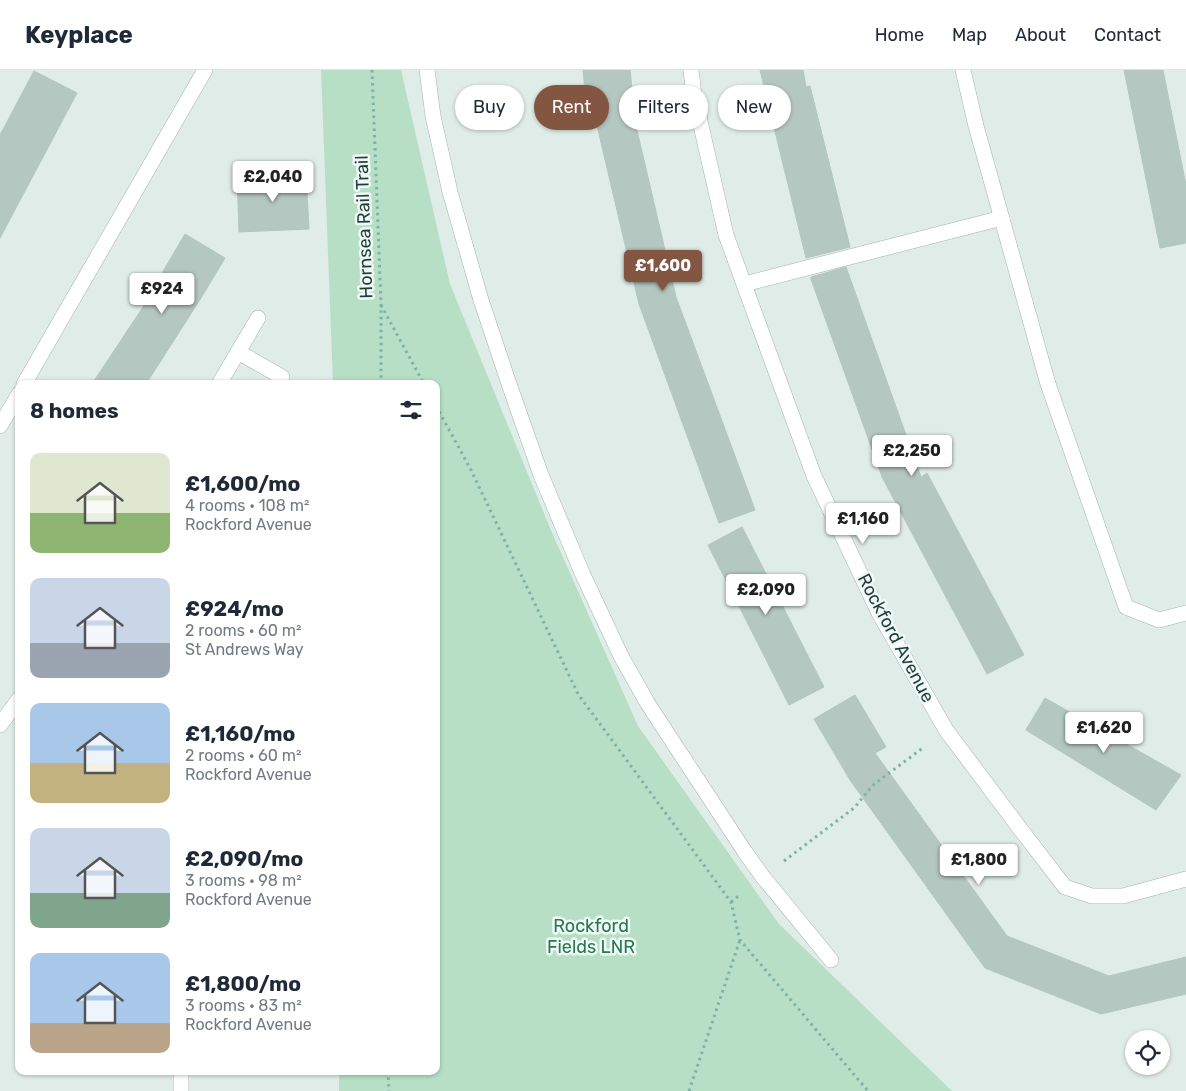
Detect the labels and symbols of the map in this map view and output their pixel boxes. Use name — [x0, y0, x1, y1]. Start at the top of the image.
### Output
street label: Hornsea Rail Trail — [351, 155, 377, 299]
pin: £2,040 — [232, 160, 314, 203]
pin: £1,600 — [622, 250, 704, 292]
pin: £924 — [132, 272, 192, 315]
pin: £2,250 — [871, 434, 953, 477]
pin: £1,160 — [822, 502, 904, 545]
street label: Rockford Avenue — [853, 570, 939, 706]
pin: £2,090 — [725, 574, 807, 616]
pin: £1,620 — [1063, 712, 1145, 754]
pin: £1,800 — [938, 844, 1020, 886]
park label: Rockford Fields LNR — [547, 915, 635, 958]

